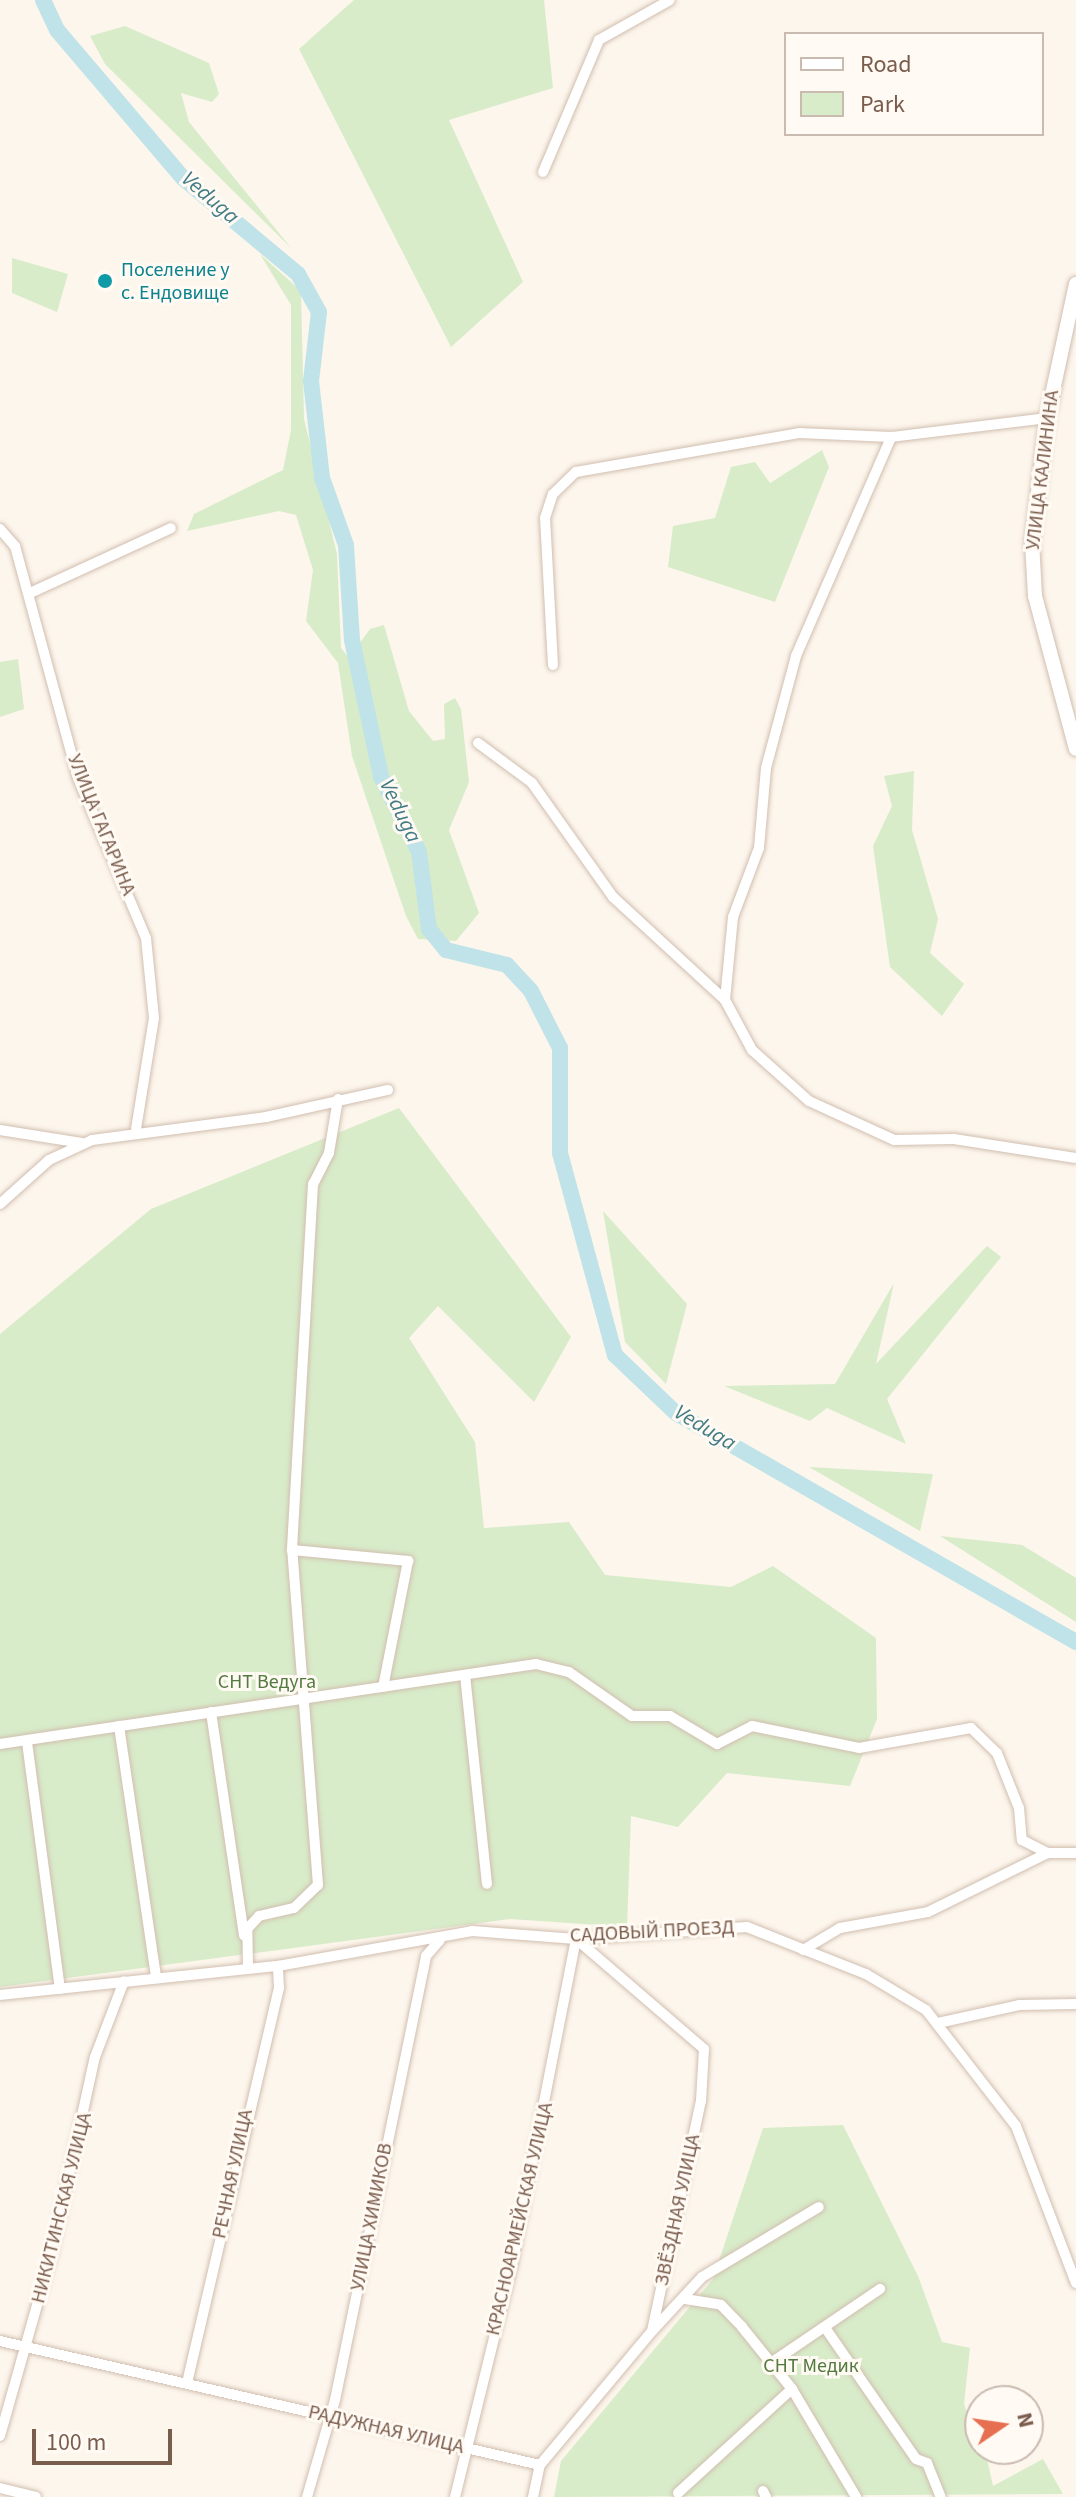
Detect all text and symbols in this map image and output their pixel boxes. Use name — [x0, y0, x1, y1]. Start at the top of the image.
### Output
legend — [784, 32, 1044, 136]
text: Road — [860, 47, 912, 82]
text: Park — [860, 87, 905, 122]
water label: Veduga — [176, 166, 244, 230]
place label: Поселение у с. Ендовище — [121, 258, 230, 305]
marker: Поселение у с. Ендовище — [96, 272, 114, 290]
street label: УЛИЦА КАЛИНИНА — [1021, 389, 1065, 551]
street label: УЛИЦА ГАГАРИНА — [62, 751, 140, 899]
water label: Veduga — [373, 775, 427, 847]
water label: Veduga — [669, 1399, 741, 1457]
park label: СНТ Ведуга — [218, 1670, 316, 1694]
street label: САДОВЫЙ ПРОЕЗД — [569, 1916, 735, 1948]
street label: КРАСНОАРМЕЙСКАЯ УЛИЦА — [481, 2100, 559, 2338]
street label: РЕЧНАЯ УЛИЦА — [208, 2107, 258, 2241]
street label: НИКИТИНСКАЯ УЛИЦА — [27, 2110, 97, 2306]
street label: ЗВЁЗДНАЯ УЛИЦА — [650, 2132, 706, 2288]
street label: УЛИЦА ХИМИКОВ — [346, 2141, 398, 2293]
park label: СНТ Медик — [763, 2354, 859, 2378]
north arrow — [964, 2385, 1044, 2465]
street label: РАДУЖНАЯ УЛИЦА — [306, 2400, 466, 2460]
text: N — [1008, 2409, 1043, 2431]
scale bar — [36, 2413, 176, 2463]
text: 100 m — [46, 2425, 106, 2460]

